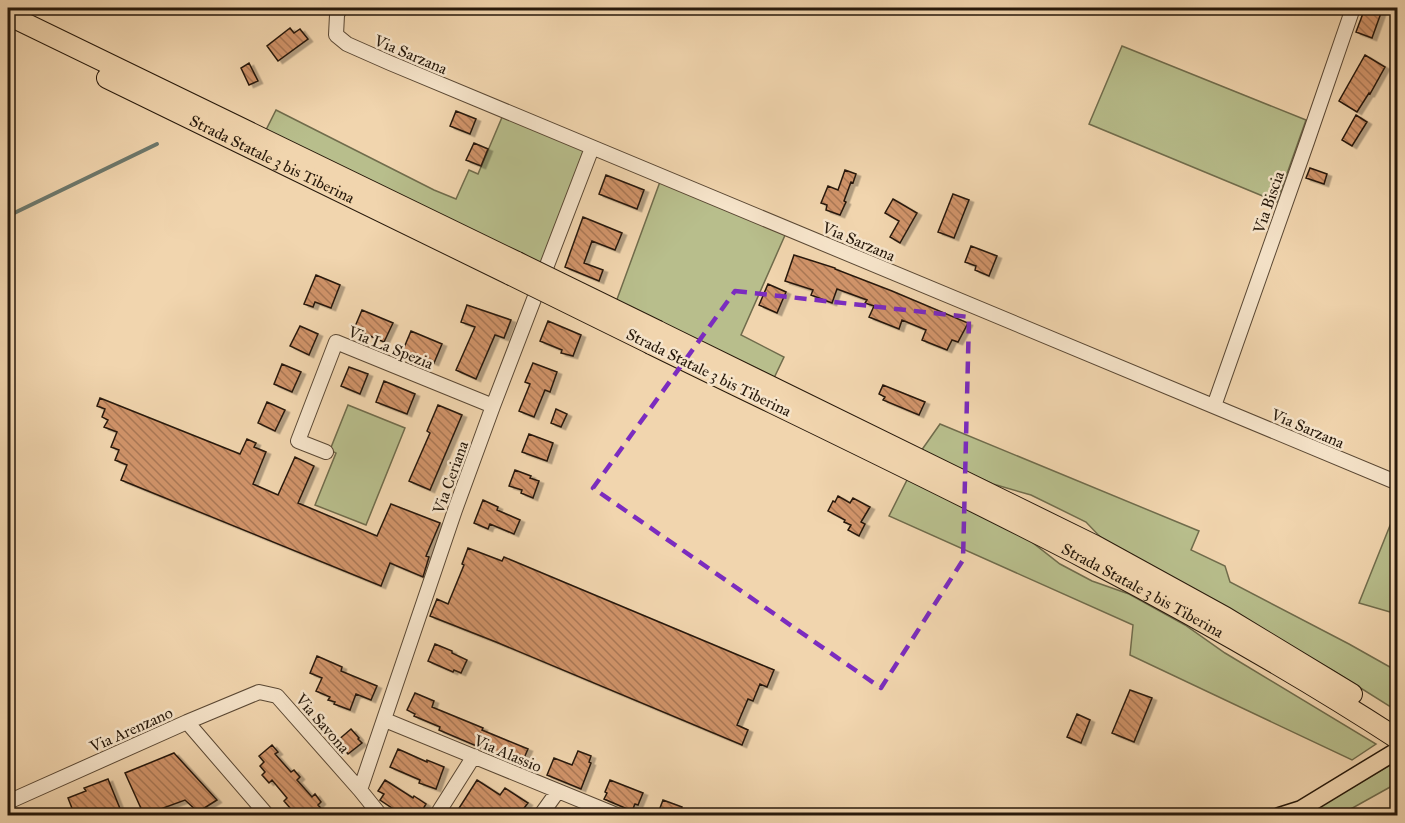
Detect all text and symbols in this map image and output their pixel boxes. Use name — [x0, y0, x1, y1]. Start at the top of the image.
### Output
street label: Via Sarzana — [371, 30, 450, 78]
street label: Strada Statale 3 bis Tiberina — [187, 111, 358, 207]
street label: Via Biscia — [1249, 168, 1288, 237]
street label: Via Sarzana — [819, 217, 898, 265]
street label: Via La Spezia — [345, 321, 436, 373]
street label: Strada Statale 3 bis Tiberina — [623, 324, 795, 421]
street label: Via Sarzana — [1268, 404, 1347, 452]
street label: Via Ceriana — [428, 438, 472, 517]
street label: Strada Statale 3 bis Tiberina — [1058, 539, 1227, 642]
street label: Via Savona — [291, 689, 354, 757]
street label: Via Arenzano — [86, 703, 176, 757]
street label: Via Alassio — [470, 730, 545, 776]

